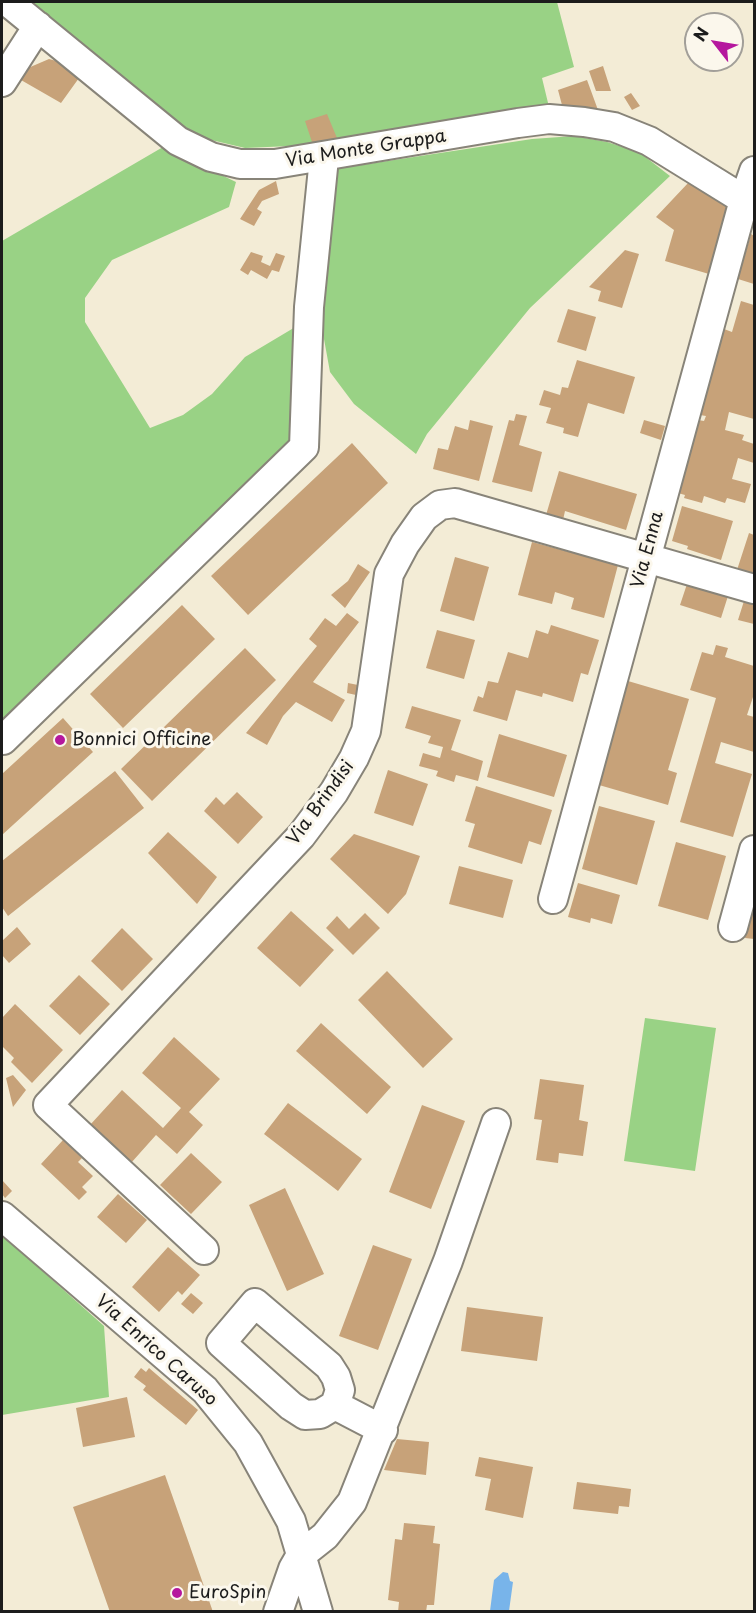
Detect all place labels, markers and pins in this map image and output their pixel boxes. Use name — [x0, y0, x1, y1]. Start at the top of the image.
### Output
place label: Bonnici Officine — [72, 729, 211, 751]
marker: Bonnici Officine — [53, 733, 67, 747]
place label: EuroSpin — [189, 1582, 266, 1604]
marker: EuroSpin — [170, 1586, 184, 1600]

